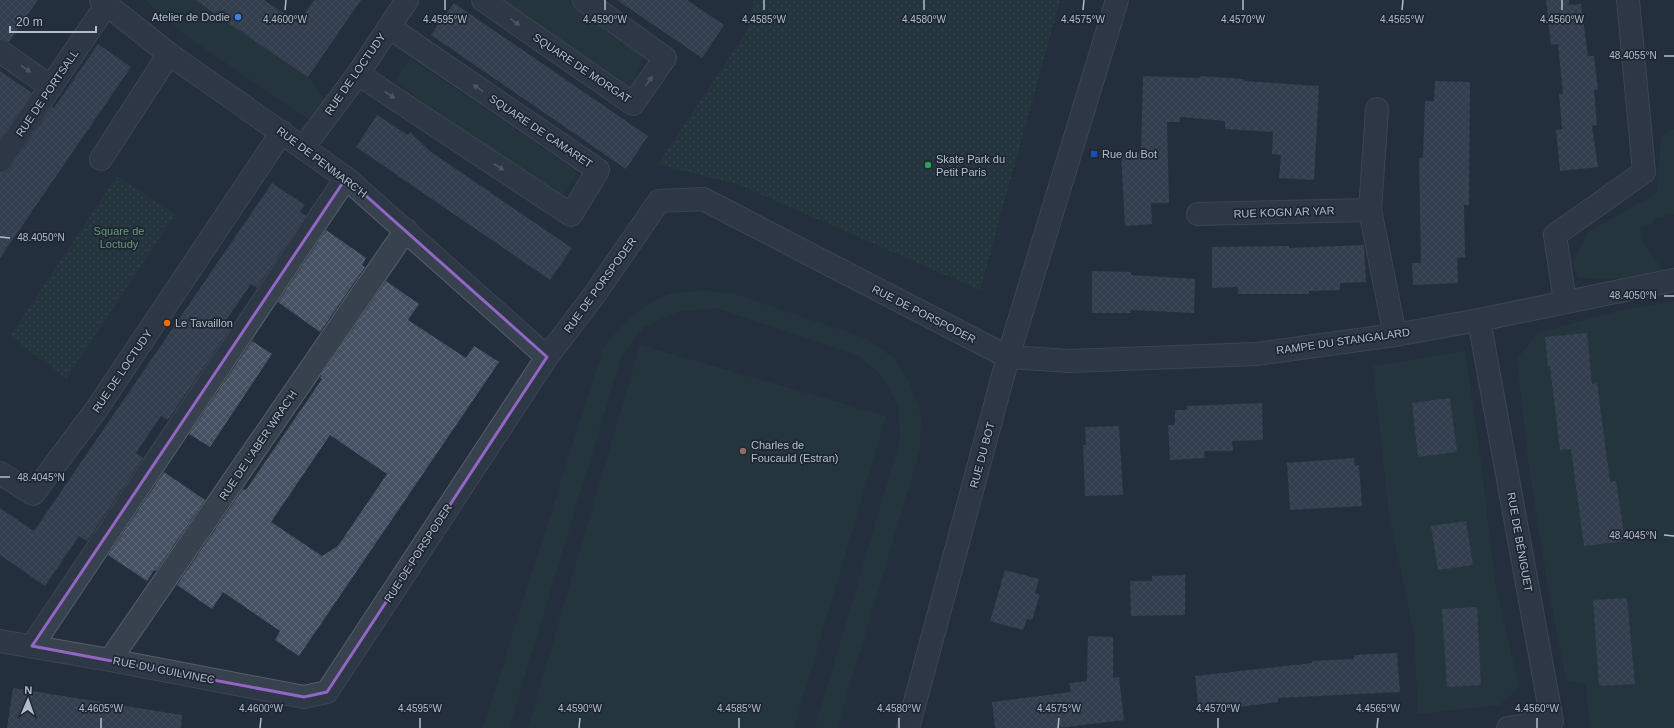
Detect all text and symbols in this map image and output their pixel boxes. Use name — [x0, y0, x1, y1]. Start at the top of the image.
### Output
scale bar — [10, 8, 96, 34]
place label: Atelier de Dodie — [152, 11, 230, 23]
marker: Atelier de Dodie — [233, 12, 243, 22]
text: 4.4600°W — [263, 14, 308, 25]
text: 4.4595°W — [423, 14, 468, 25]
text: 4.4590°W — [583, 14, 628, 25]
text: 4.4585°W — [742, 14, 787, 25]
text: 4.4580°W — [902, 14, 947, 25]
text: 4.4575°W — [1061, 14, 1106, 25]
text: 4.4570°W — [1221, 14, 1266, 25]
text: 4.4565°W — [1380, 14, 1425, 25]
text: 4.4560°W — [1540, 14, 1585, 25]
text: 20 m — [16, 15, 43, 29]
one-way arrow — [509, 18, 520, 26]
street label: RUE DE LOCTUDY — [322, 30, 388, 117]
street label: SQUARE DE MORGAT — [531, 31, 633, 105]
street label: RUE DE PORTSALL — [14, 47, 80, 139]
text: 48.4055°N — [1609, 50, 1657, 61]
one-way arrow — [20, 65, 31, 73]
one-way arrow — [645, 76, 653, 86]
one-way arrow — [473, 84, 483, 92]
one-way arrow — [385, 92, 396, 99]
street label: SQUARE DE CAMARET — [487, 92, 595, 170]
street label: RUE DE PENMARC'H — [275, 124, 369, 200]
place label: Rue du Bot — [1102, 148, 1157, 160]
marker: Rue du Bot — [1089, 149, 1099, 159]
place label: Skate Park du Petit Paris — [936, 153, 1005, 178]
marker: Skate Park du Petit Paris — [923, 160, 933, 170]
one-way arrow — [494, 163, 504, 171]
street label: RUE KOGN AR YAR — [1233, 204, 1335, 220]
park label: Square de Loctudy — [94, 225, 144, 250]
text: 48.4050°N — [17, 232, 65, 243]
street label: RUE DE PORSPODER — [561, 235, 639, 335]
street label: RUE DE PORSPODER — [870, 283, 978, 345]
text: 48.4050°N — [1609, 290, 1657, 301]
place label: Le Tavaillon — [175, 317, 233, 329]
marker: Le Tavaillon — [162, 318, 172, 328]
street label: RAMPE DU STANGALARD — [1275, 326, 1411, 356]
street label: RUE DE LOCTUDY — [90, 327, 155, 415]
street label: RUE DE L'ABER WRAC'H — [217, 388, 299, 502]
street label: RUE DU BOT — [967, 420, 997, 489]
place label: Charles de Foucauld (Estran) — [751, 439, 838, 464]
marker: Charles de Foucauld (Estran) — [738, 446, 748, 456]
text: 48.4045°N — [17, 472, 65, 483]
street label: RUE DE BÉNIGUET — [1505, 491, 1535, 593]
street label: RUE DE PORSPODER — [382, 502, 454, 604]
text: 48.4045°N — [1609, 530, 1657, 541]
street label: RUE DU GUILVINEC — [112, 654, 216, 686]
north arrow — [8, 680, 48, 720]
text: N — [24, 684, 33, 696]
text: 4.4605°W — [79, 703, 124, 714]
text: 4.4600°W — [239, 703, 284, 714]
text: 4.4595°W — [398, 703, 443, 714]
text: 4.4590°W — [558, 703, 603, 714]
text: 4.4585°W — [717, 703, 762, 714]
text: 4.4580°W — [877, 703, 922, 714]
text: 4.4575°W — [1037, 703, 1082, 714]
text: 4.4570°W — [1196, 703, 1241, 714]
text: 4.4565°W — [1356, 703, 1401, 714]
text: 4.4560°W — [1515, 703, 1560, 714]

